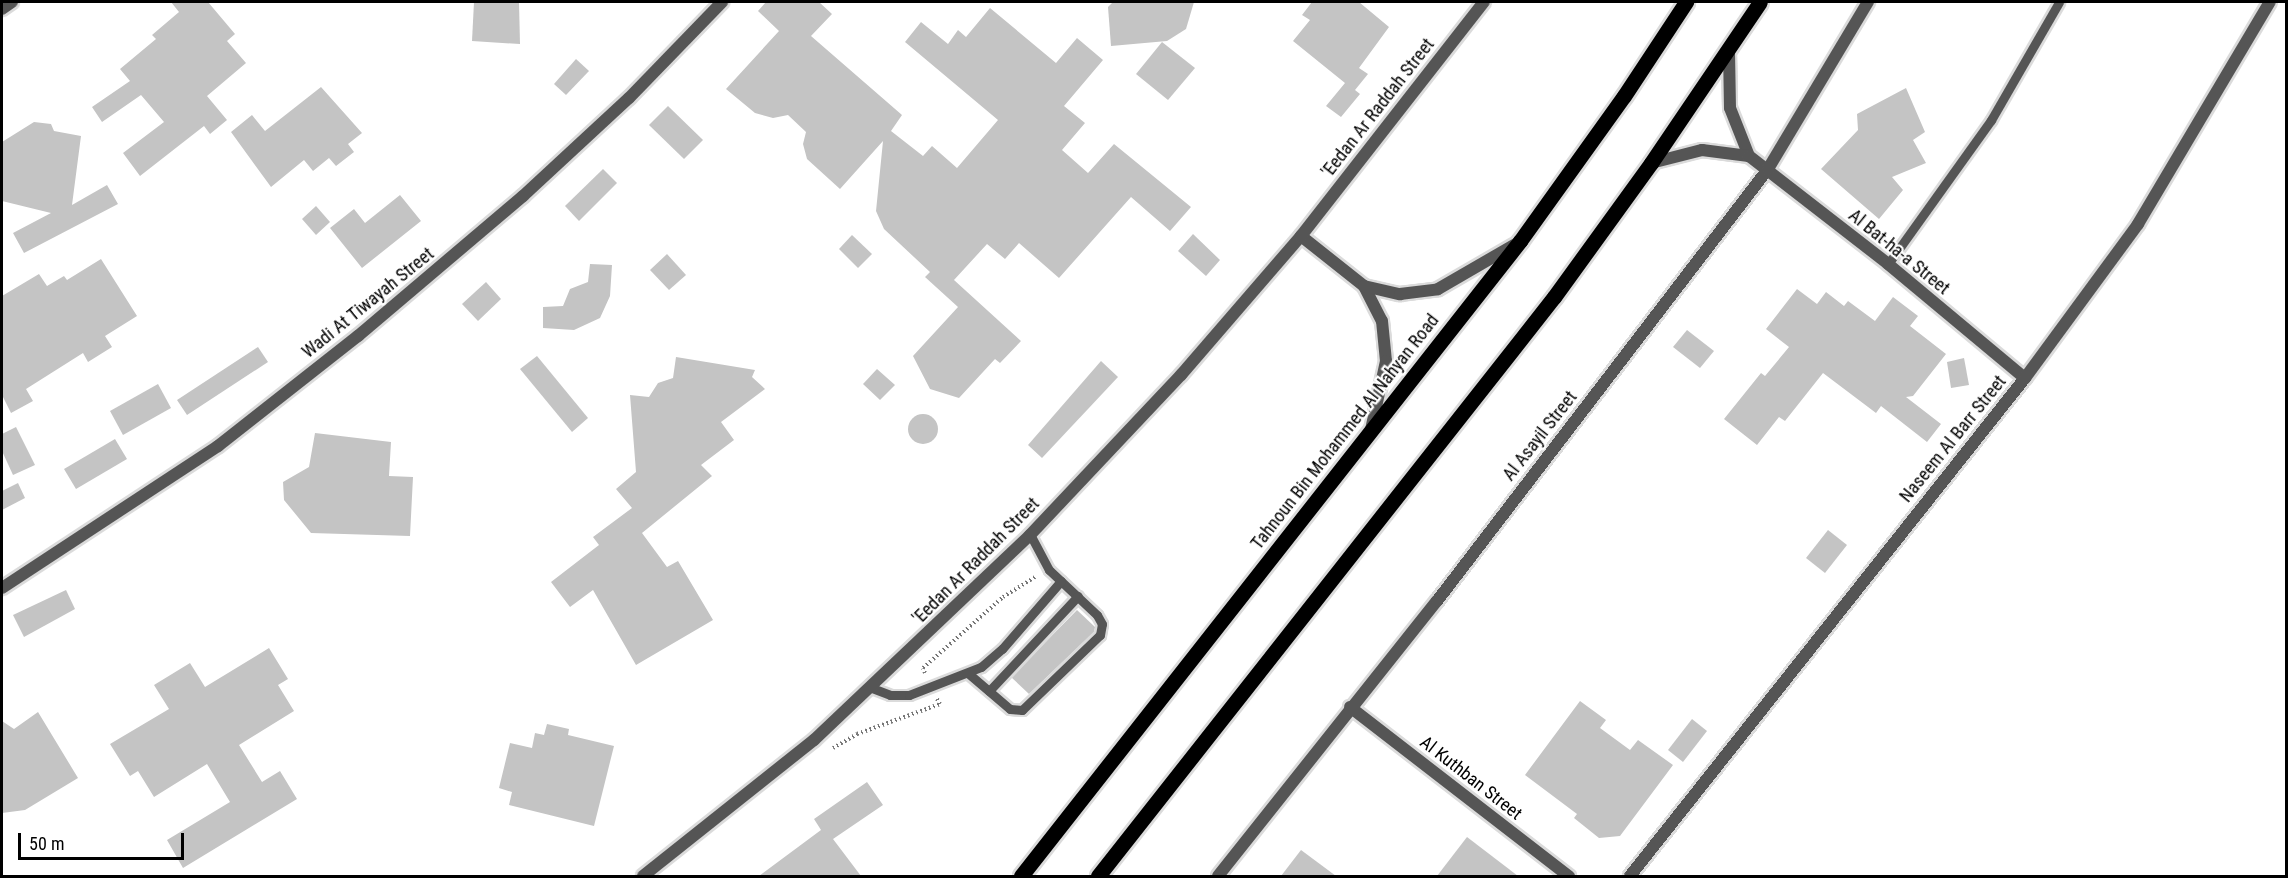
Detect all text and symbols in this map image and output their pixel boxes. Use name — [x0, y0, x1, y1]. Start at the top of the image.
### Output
street label: 'Eedan Ar Raddah Street — [1317, 34, 1439, 182]
street label: Al Bat-ha-a Street — [1844, 205, 1954, 299]
street label: Wadi At Tiwayah Street — [298, 243, 438, 363]
street label: Tahnoun Bin Mohammed Al Nahyan Road — [1246, 310, 1444, 554]
street label: Naseem Al Barr Street — [1895, 371, 2011, 507]
street label: Al Asayil Street — [1498, 387, 1582, 485]
street label: 'Eedan Ar Raddah Street — [908, 493, 1044, 629]
street label: Al Kuthban Street — [1416, 731, 1526, 825]
scale bar — [21, 821, 188, 859]
text: 50 m — [29, 833, 64, 854]

